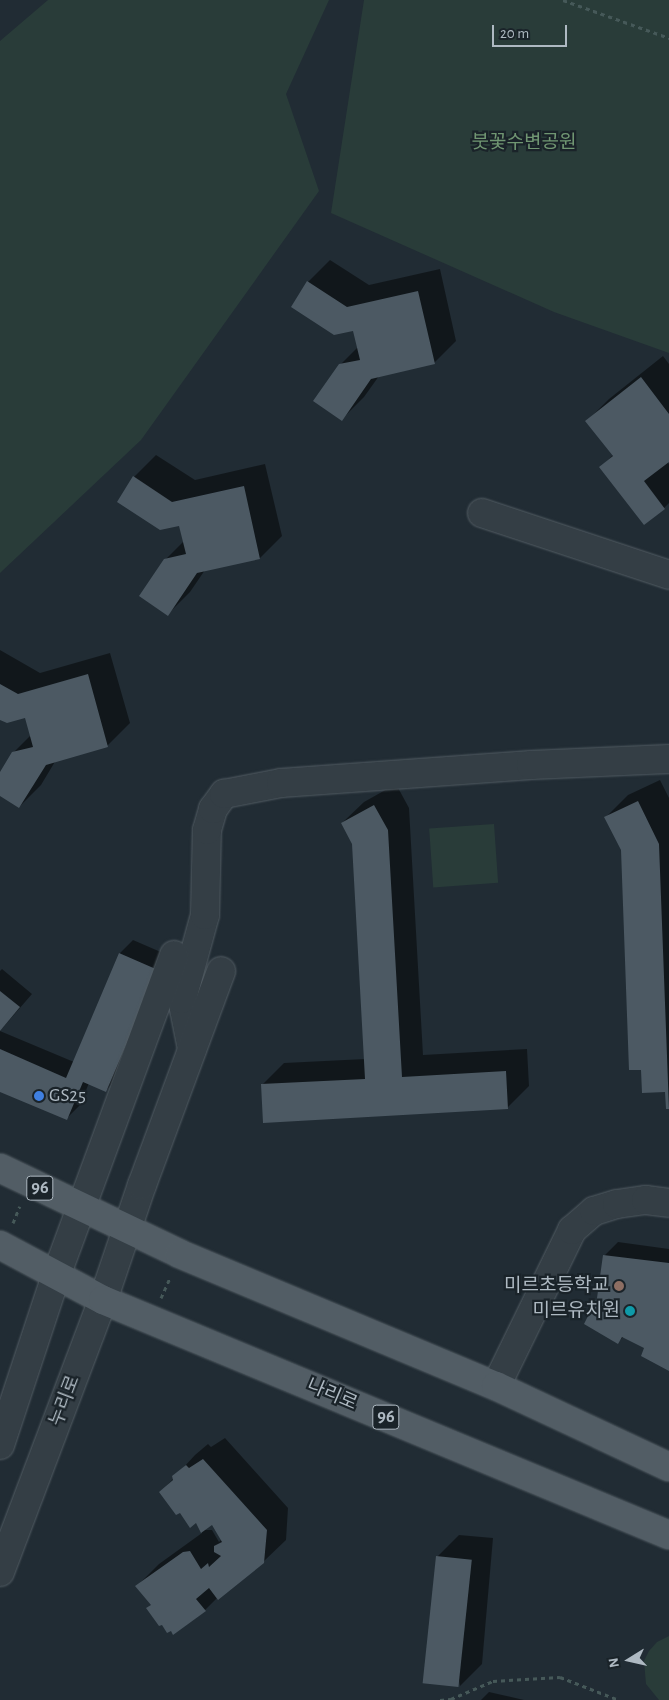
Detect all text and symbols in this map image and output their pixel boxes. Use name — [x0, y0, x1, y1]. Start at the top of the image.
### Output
scale bar — [494, 15, 569, 47]
text: 20 m — [500, 26, 529, 41]
park label: 붓꽃수변공원 — [472, 132, 576, 154]
place label: GS25 — [49, 1085, 86, 1107]
marker: GS25 — [33, 1090, 45, 1102]
road number: 96 — [26, 1172, 54, 1204]
place label: 미르초등학교 — [504, 1275, 609, 1297]
marker: 미르초등학교 — [613, 1280, 625, 1292]
place label: 미르유치원 — [533, 1300, 620, 1322]
marker: 미르유치원 — [624, 1305, 636, 1317]
street label: 누리로 — [45, 1372, 85, 1430]
street label: 나리로 — [303, 1374, 361, 1416]
road number: 96 — [372, 1401, 400, 1432]
north arrow — [604, 1635, 654, 1685]
text: N — [606, 1657, 622, 1669]

